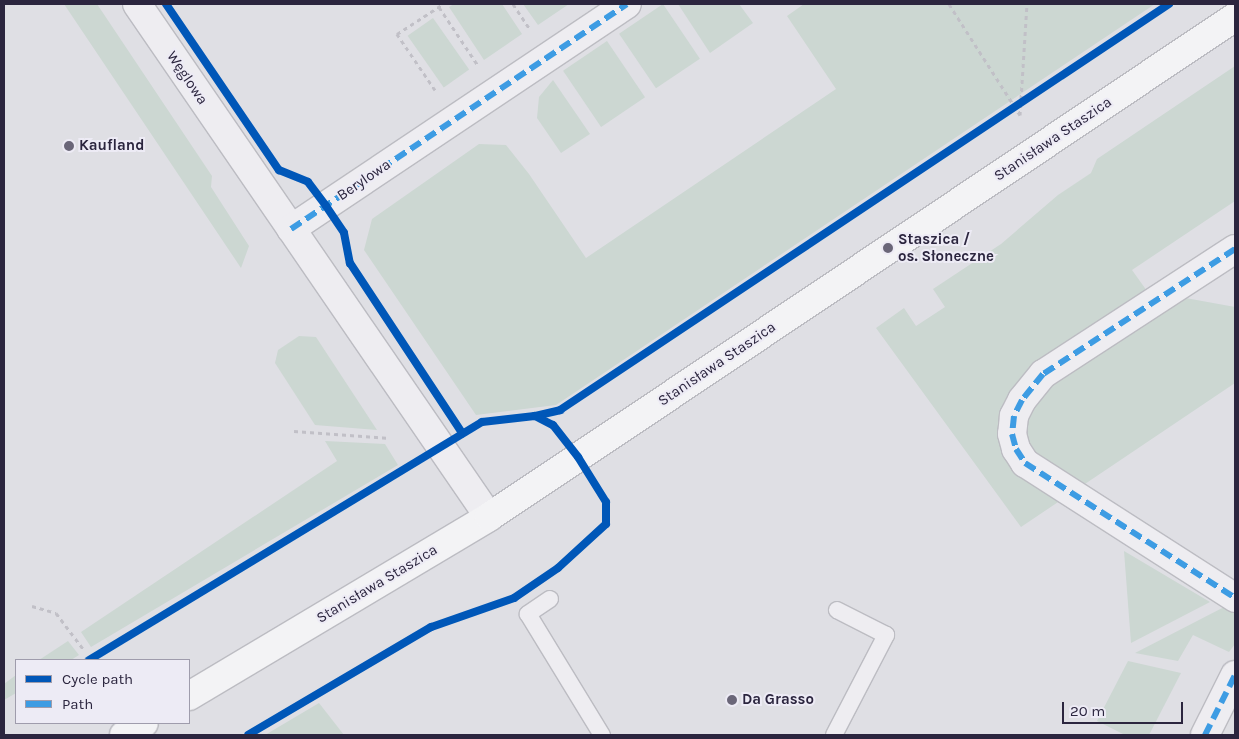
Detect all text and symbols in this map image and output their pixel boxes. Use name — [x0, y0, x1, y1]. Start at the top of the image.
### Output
street label: Węglowa — [163, 48, 211, 108]
street label: Stanisława Staszica — [991, 93, 1115, 185]
place label: Kaufland — [79, 137, 144, 155]
marker: Kaufland — [63, 140, 75, 152]
street label: Berylowa — [334, 155, 394, 205]
place label: Staszica / os. Słoneczne — [898, 230, 994, 265]
marker: Staszica / os. Słoneczne — [882, 242, 894, 254]
street label: Stanisława Staszica — [655, 318, 779, 410]
street label: Stanisława Staszica — [313, 541, 441, 627]
legend — [15, 659, 190, 724]
text: Cycle path — [62, 670, 133, 688]
place label: Da Grasso — [742, 691, 814, 709]
scale bar — [1064, 692, 1185, 724]
marker: Da Grasso — [726, 694, 738, 706]
text: Path — [62, 695, 93, 713]
text: 20 m — [1070, 702, 1105, 720]

